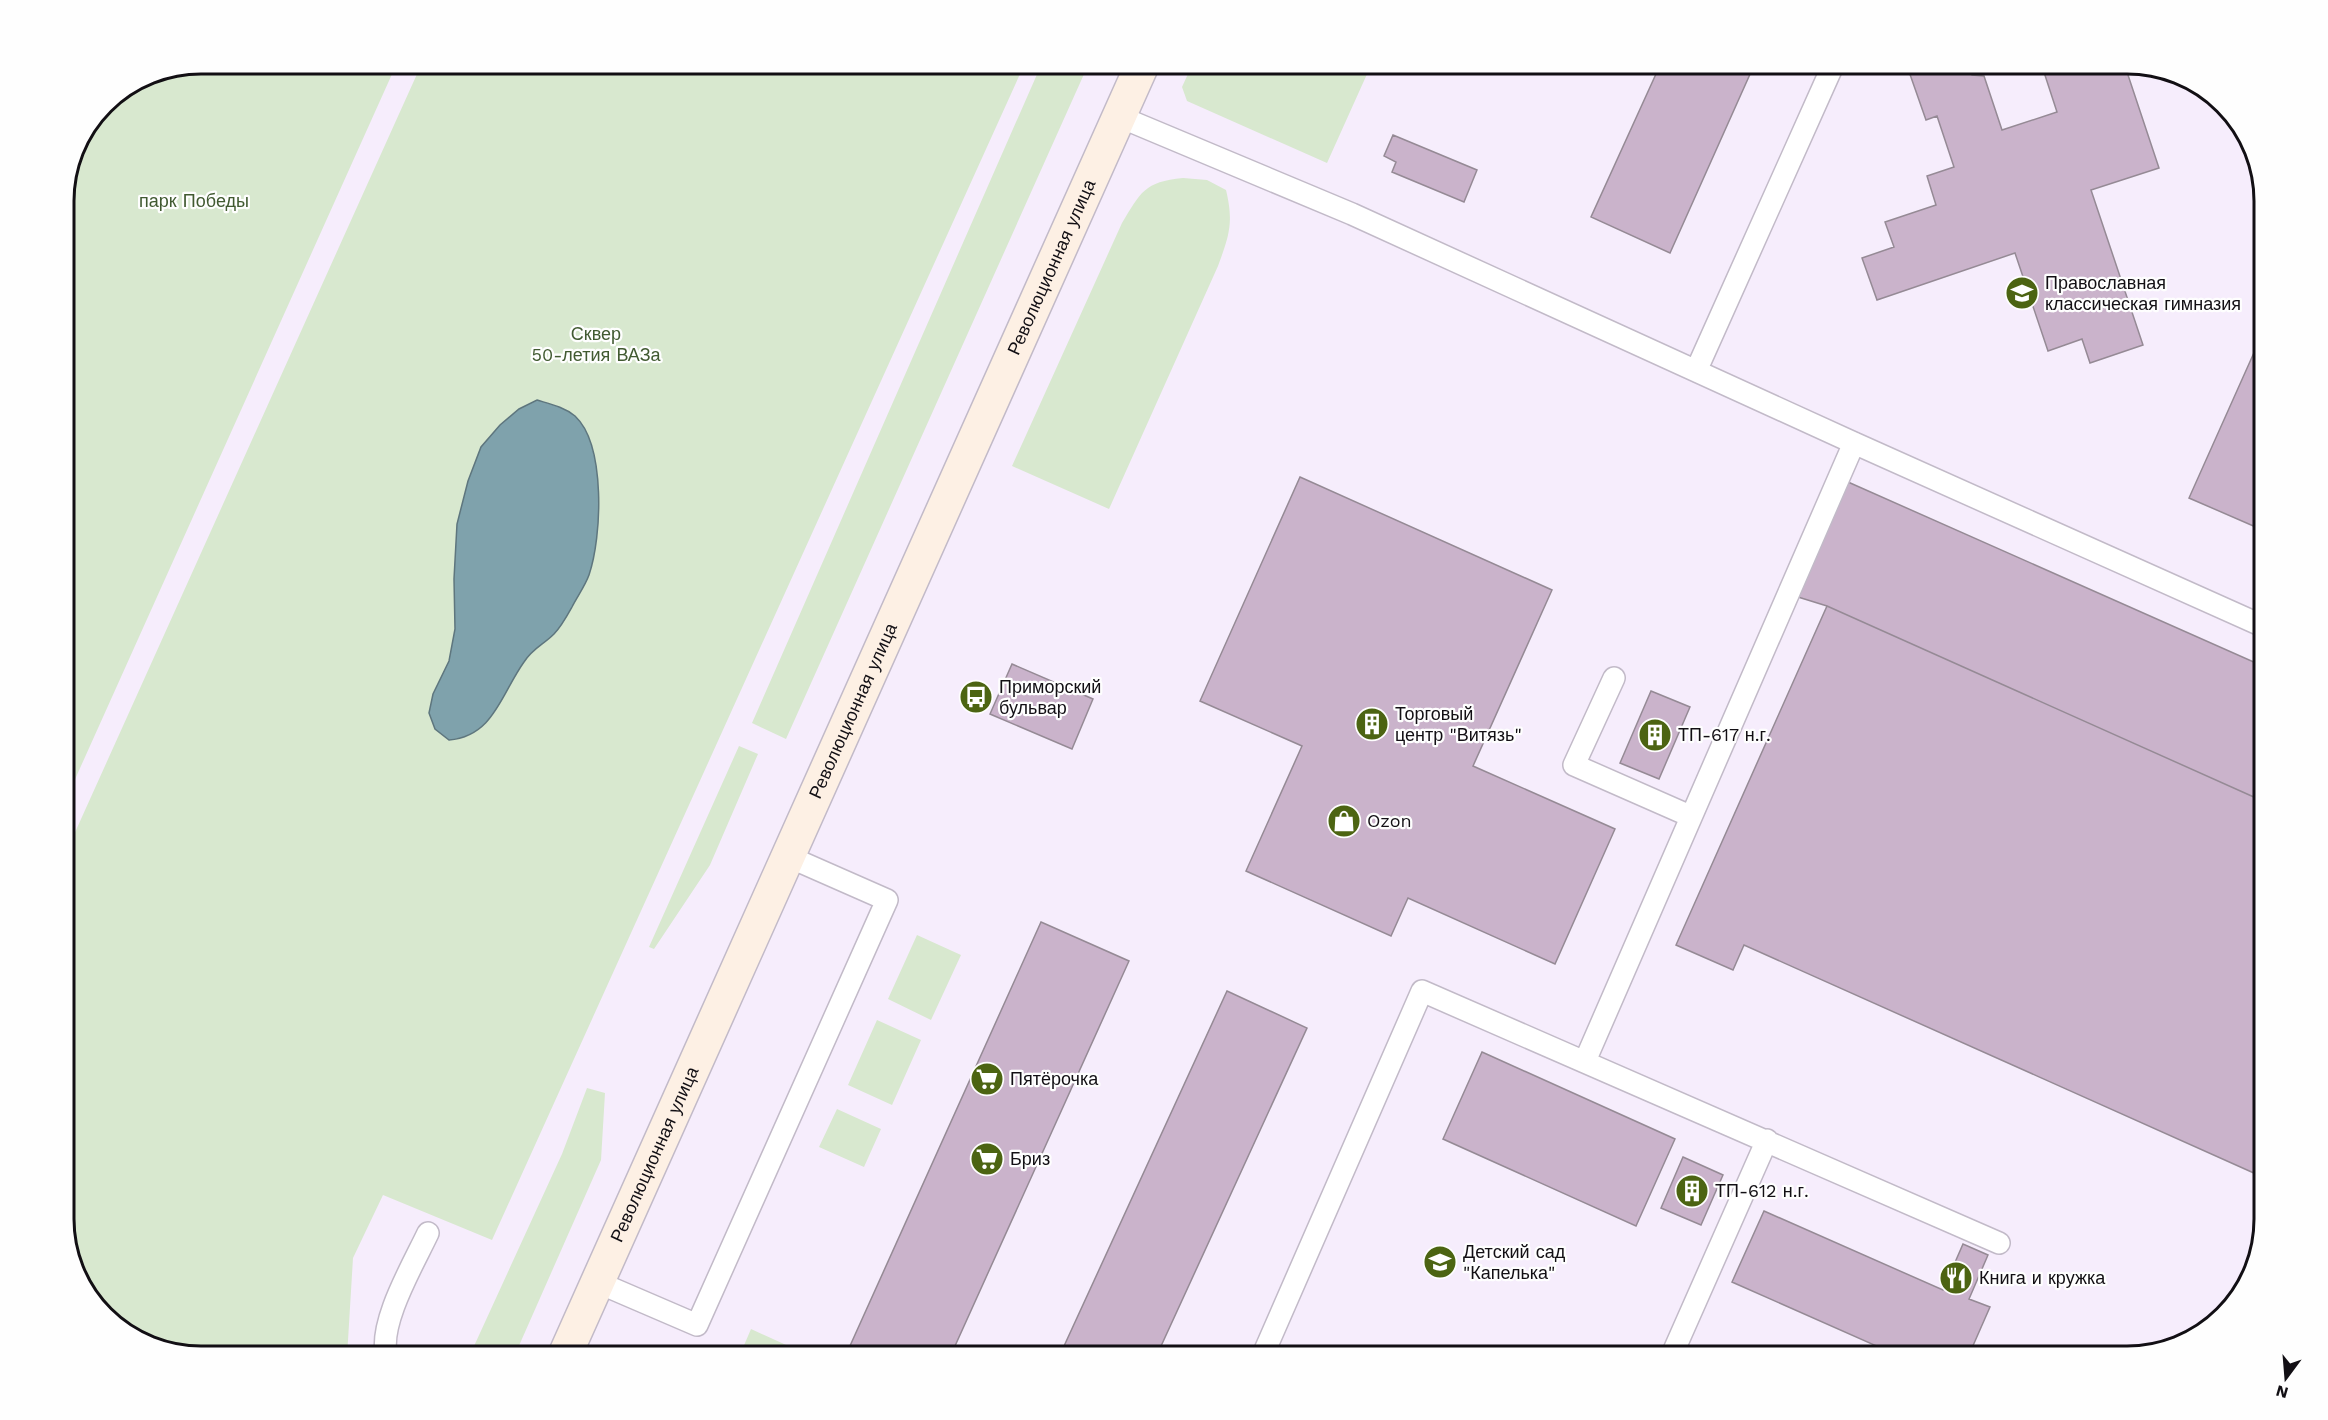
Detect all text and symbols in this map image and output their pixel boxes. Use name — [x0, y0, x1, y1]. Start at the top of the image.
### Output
street label: Революционная улица — [1003, 175, 1100, 358]
park label: парк Победы — [139, 190, 249, 211]
place label: Православная классическая гимназия — [2045, 272, 2241, 314]
school or university icon: Православная классическая гимназия — [2004, 275, 2040, 311]
park label: Сквер 50-летия ВАЗа — [531, 323, 662, 365]
street label: Революционная улица — [804, 619, 901, 802]
place label: Приморский бульвар — [999, 676, 1101, 718]
bus stop icon: Приморский бульвар — [958, 679, 994, 715]
place label: Торговый центр "Витязь" — [1395, 703, 1522, 745]
building icon: Торговый центр "Витязь" — [1354, 706, 1390, 742]
building icon: ТП-617 н.г. — [1637, 717, 1673, 753]
place label: ТП-617 н.г. — [1678, 724, 1771, 745]
shop icon: Ozon — [1326, 803, 1362, 839]
place label: Ozon — [1367, 810, 1412, 831]
supermarket icon: Пятёрочка — [969, 1061, 1005, 1097]
street label: Революционная улица — [606, 1062, 703, 1245]
place label: Пятёрочка — [1010, 1068, 1099, 1089]
supermarket icon: Бриз — [969, 1141, 1005, 1177]
place label: Бриз — [1010, 1148, 1050, 1169]
building icon: ТП-612 н.г. — [1674, 1173, 1710, 1209]
place label: ТП-612 н.г. — [1715, 1180, 1809, 1201]
place label: Детский сад "Капелька" — [1463, 1241, 1566, 1283]
school or university icon: Детский сад "Капелька" — [1422, 1244, 1458, 1280]
restaurant icon: Книга и кружка — [1938, 1260, 1974, 1296]
place label: Книга и кружка — [1979, 1267, 2106, 1288]
north arrow — [2256, 1348, 2316, 1408]
text: N — [2274, 1381, 2290, 1403]

